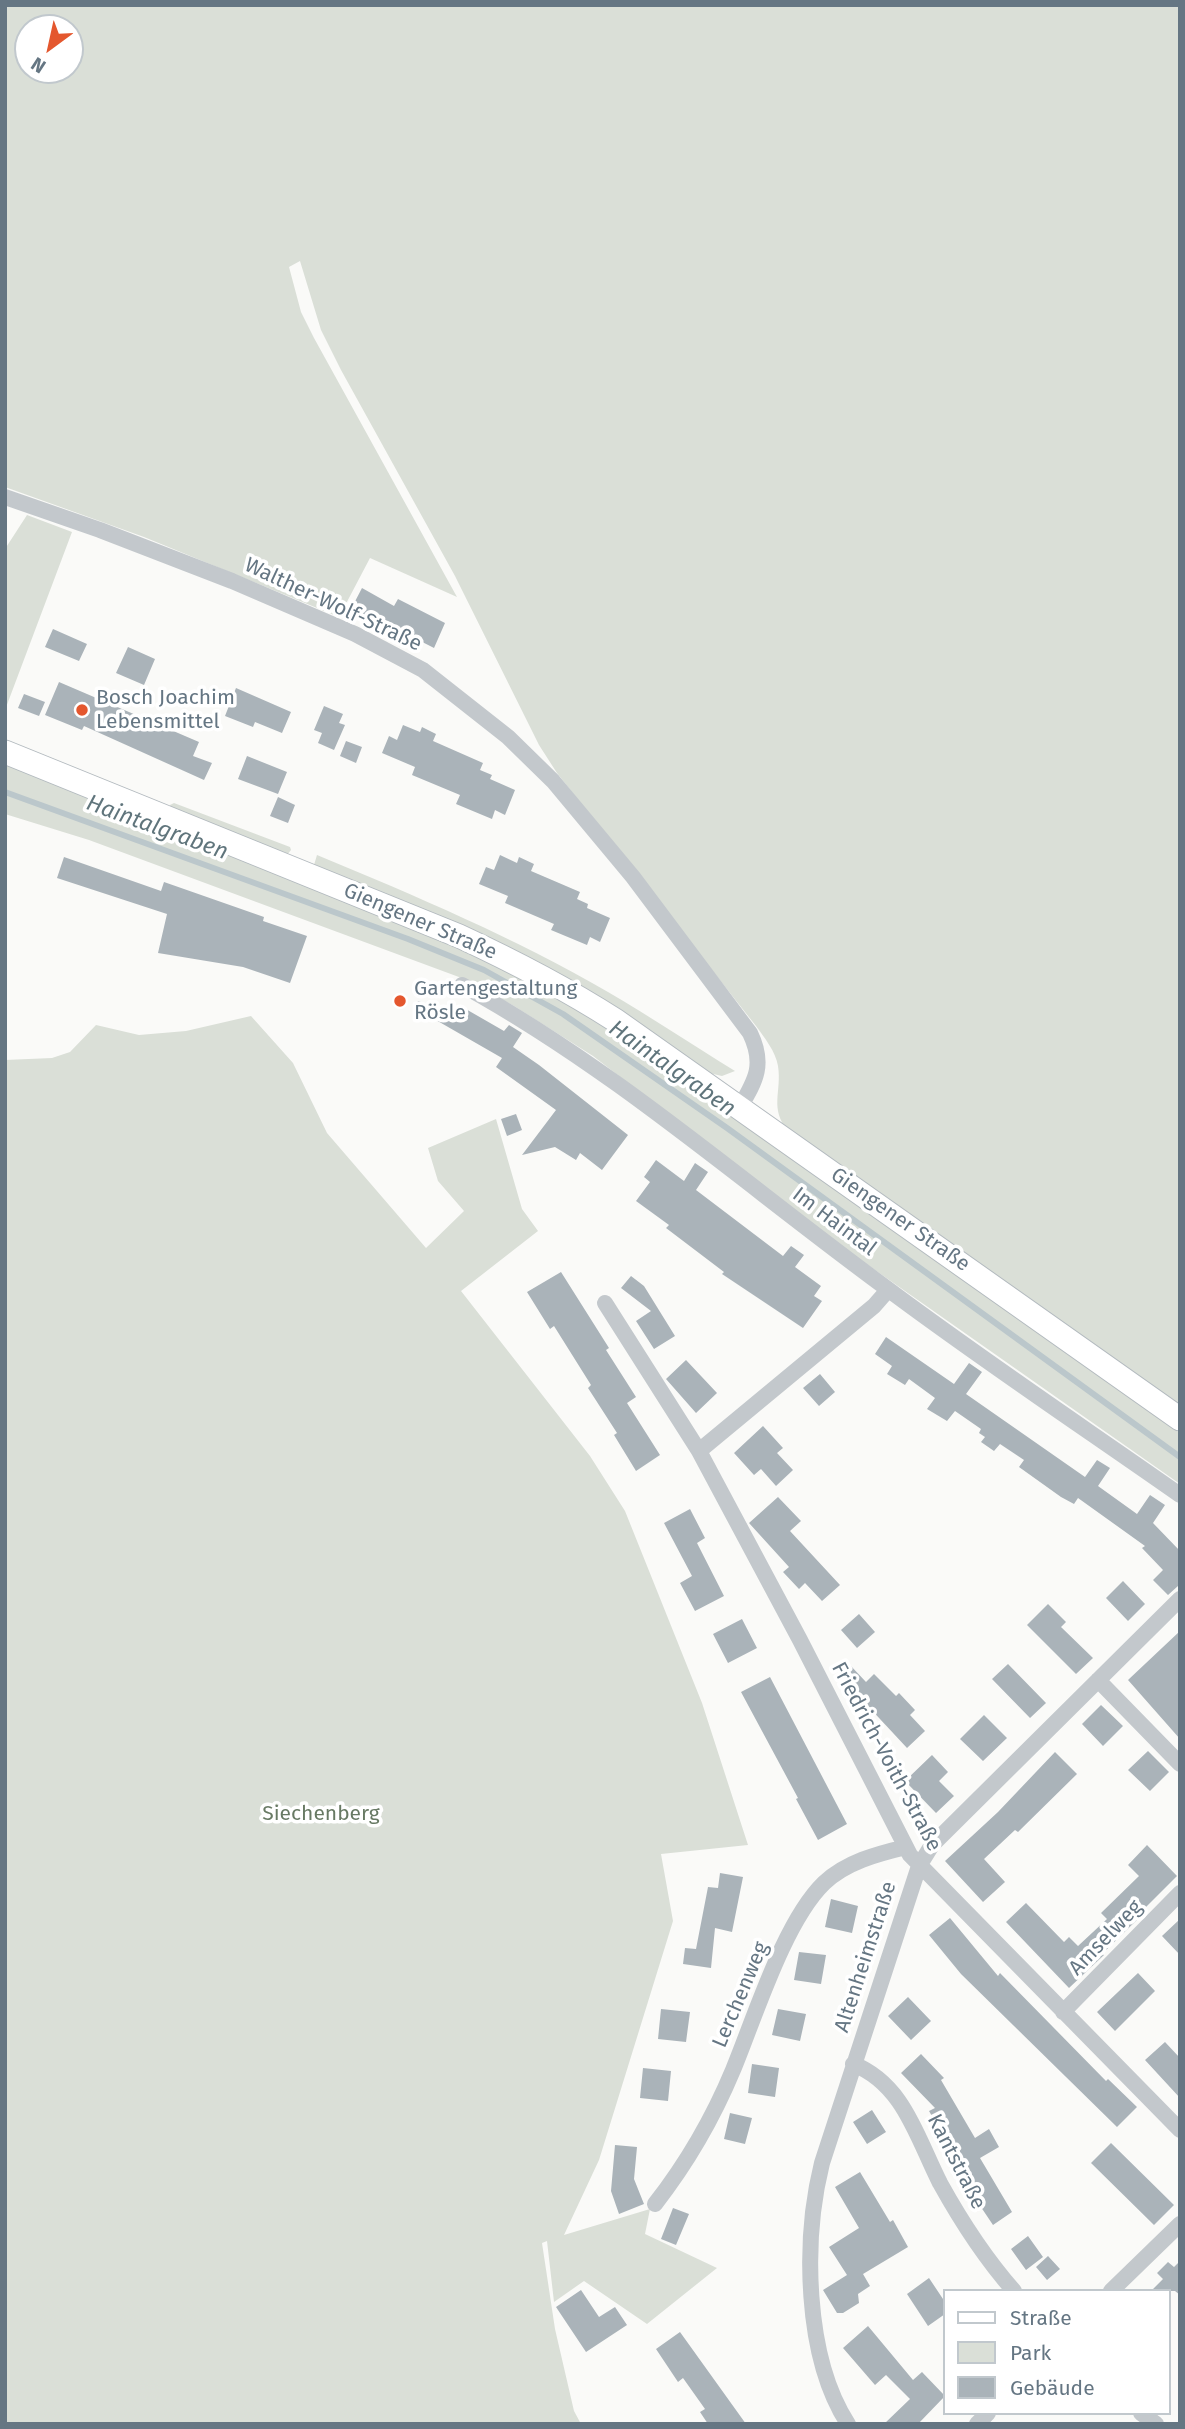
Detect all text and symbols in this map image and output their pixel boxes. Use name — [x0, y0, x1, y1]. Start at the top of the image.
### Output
north arrow — [14, 14, 84, 84]
text: N — [27, 52, 50, 78]
street label: Walther-Wolf-Straße — [240, 553, 426, 657]
place label: Bosch Joachim Lebensmittel — [96, 685, 235, 735]
marker: Bosch Joachim Lebensmittel — [74, 702, 90, 718]
water label: Haintalgraben — [82, 790, 232, 866]
street label: Giengener Straße — [340, 878, 500, 966]
place label: Gartengestaltung Rösle — [414, 976, 577, 1026]
marker: Gartengestaltung Rösle — [392, 993, 408, 1009]
water label: Haintalgraben — [603, 1015, 741, 1123]
street label: Giengener Straße — [826, 1163, 974, 1277]
street label: Im Haintal — [787, 1182, 881, 1262]
street label: Friedrich-Voith-Straße — [825, 1658, 947, 1856]
park label: Siechenberg — [262, 1801, 380, 1827]
street label: Altenheimstraße — [830, 1878, 902, 2036]
street label: Amselweg — [1064, 1895, 1148, 1981]
street label: Lerchenweg — [707, 1938, 775, 2052]
street label: Kantstraße — [921, 2110, 991, 2214]
legend — [944, 2289, 1171, 2415]
text: Straße — [1010, 2305, 1072, 2331]
text: Park — [1010, 2340, 1051, 2366]
text: Gebäude — [1010, 2375, 1095, 2401]

